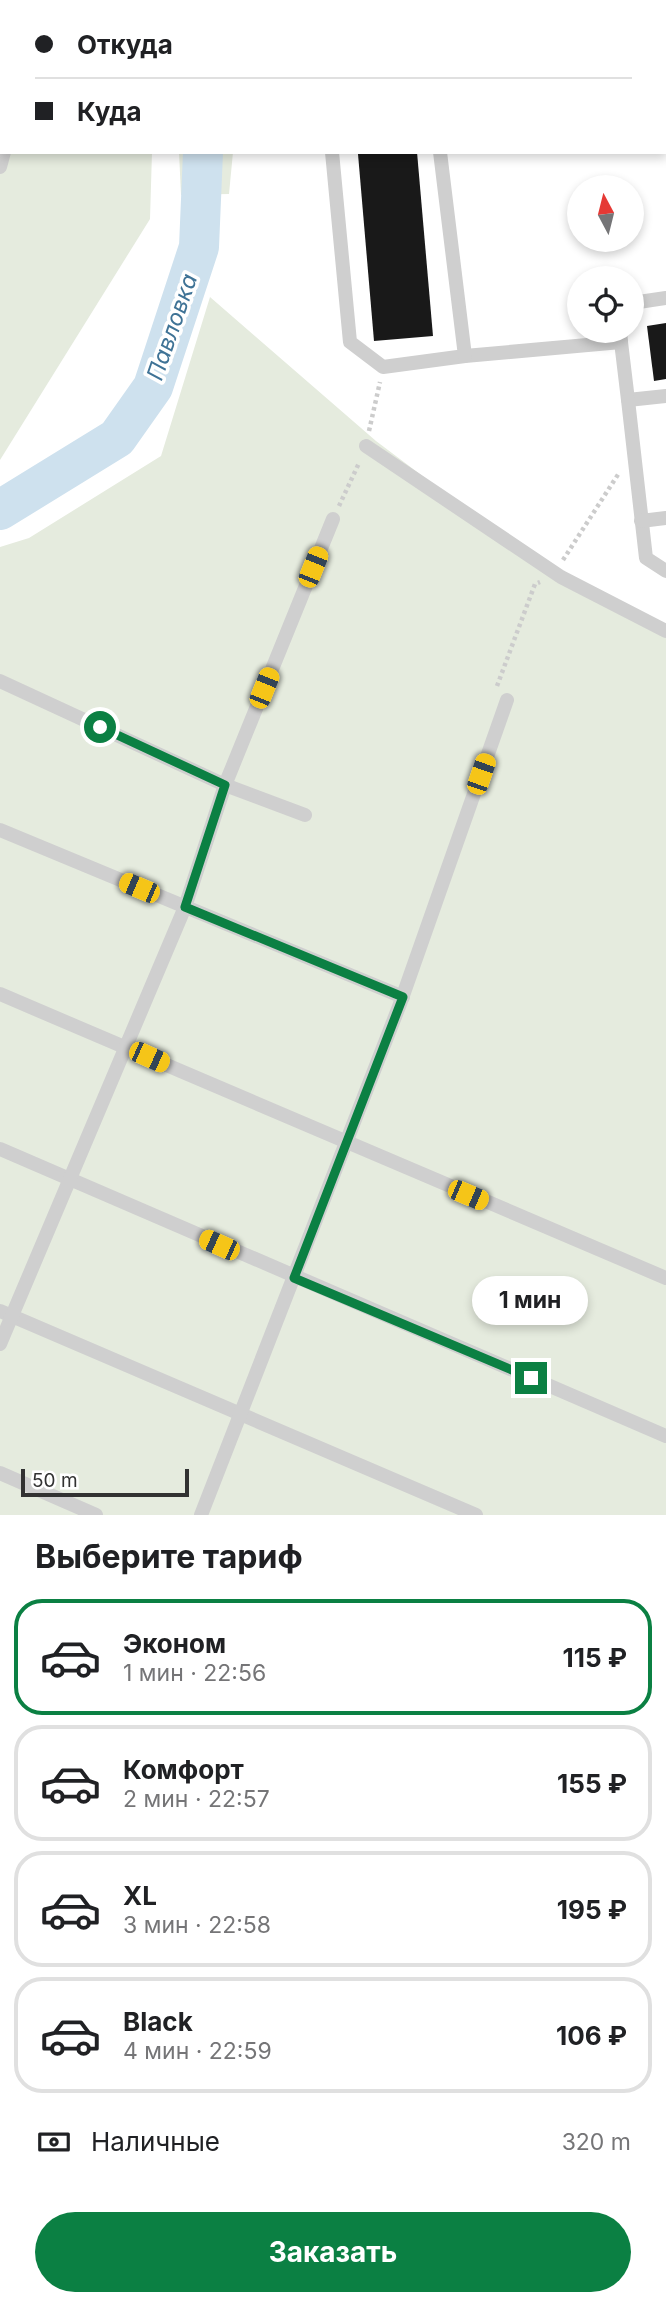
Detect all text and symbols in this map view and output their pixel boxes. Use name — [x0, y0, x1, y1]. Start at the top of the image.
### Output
text: Откуда — [77, 29, 173, 60]
text: Куда — [77, 96, 142, 127]
north arrow — [567, 175, 644, 252]
map controls — [567, 175, 644, 343]
button: locate — [567, 266, 644, 343]
water label: Павловка — [141, 270, 203, 384]
car — [296, 544, 331, 590]
car — [247, 665, 282, 711]
route start — [84, 711, 116, 743]
car — [465, 751, 498, 797]
car — [116, 870, 163, 906]
car — [126, 1039, 173, 1075]
car — [445, 1177, 492, 1213]
car — [196, 1227, 243, 1263]
callout: 1 мин — [473, 1276, 589, 1326]
text: 1 мин — [499, 1286, 561, 1314]
route end — [515, 1362, 547, 1394]
scale bar — [21, 1466, 189, 1498]
text: 50 m — [32, 1469, 78, 1492]
text: Выберите тариф — [35, 1537, 303, 1576]
icon: car — [39, 1626, 102, 1689]
text: Эконом — [123, 1628, 226, 1659]
text: 115 ₽ — [563, 1642, 627, 1673]
text: 1 мин · 22:56 — [123, 1659, 266, 1687]
icon: car — [39, 1752, 102, 1815]
text: Комфорт — [123, 1754, 244, 1785]
text: 155 ₽ — [557, 1768, 627, 1799]
text: 2 мин · 22:57 — [123, 1785, 270, 1813]
icon: car — [39, 1878, 102, 1941]
text: XL — [123, 1880, 157, 1911]
text: 195 ₽ — [557, 1894, 627, 1925]
text: 3 мин · 22:58 — [123, 1911, 271, 1939]
icon: car — [39, 2004, 102, 2067]
text: Black — [123, 2006, 193, 2037]
text: 106 ₽ — [556, 2020, 627, 2051]
text: 4 мин · 22:59 — [123, 2037, 272, 2065]
icon: cash — [35, 2123, 73, 2161]
text: Наличные — [91, 2126, 220, 2157]
text: 320 m — [562, 2128, 631, 2156]
button: Заказать — [35, 2212, 631, 2292]

